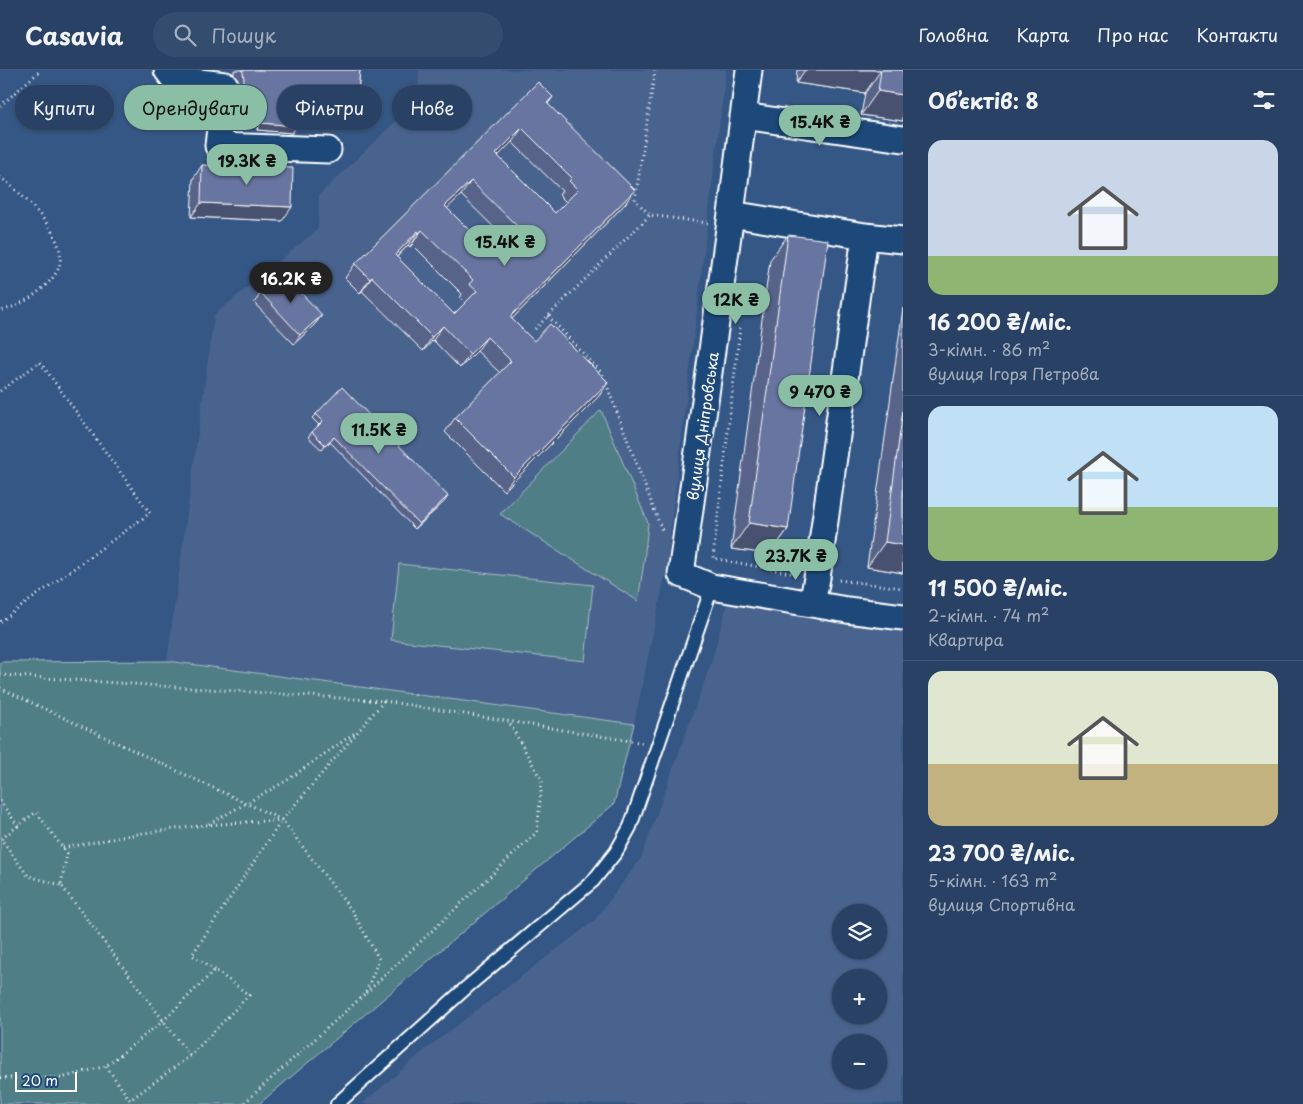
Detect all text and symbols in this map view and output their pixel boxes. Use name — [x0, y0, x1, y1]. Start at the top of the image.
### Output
search box — [153, 12, 503, 57]
text: Casavia — [25, 17, 123, 53]
icon: search — [171, 21, 199, 49]
text: Пошук — [211, 21, 276, 49]
text: Головна — [918, 21, 988, 48]
text: Карта — [1016, 21, 1069, 48]
text: Про нас — [1097, 21, 1169, 48]
text: Контакти — [1197, 21, 1278, 48]
text: Об’єктів: 8 — [928, 84, 1039, 116]
chip: Купити — [15, 85, 114, 130]
chip: Орендувати — [124, 85, 267, 130]
chip: Фільтри — [277, 85, 382, 130]
chip: Нове — [392, 85, 472, 130]
icon: filters — [1250, 86, 1278, 114]
pin: 15.4K ₴ — [774, 104, 866, 147]
text: 15.4K ₴ — [790, 109, 850, 133]
pin: 19.3K ₴ — [201, 144, 293, 186]
text: 19.3K ₴ — [218, 148, 276, 172]
icon: home — [1058, 173, 1148, 263]
pin: 15.4K ₴ — [459, 224, 551, 267]
text: 15.4K ₴ — [475, 229, 535, 253]
pin: 16.2K ₴ — [245, 262, 337, 304]
text: 16.2K ₴ — [260, 266, 322, 290]
pin: 12K ₴ — [701, 282, 771, 325]
text: 12K ₴ — [713, 287, 759, 311]
text: 16 200 ₴/міс. — [928, 305, 1072, 337]
text: 3-кімн. · 86 m² — [928, 337, 1050, 361]
street label: вулиця Дніпровська — [680, 350, 724, 502]
text: вулиця Ігоря Петрова — [928, 361, 1099, 385]
pin: 9 470 ₴ — [774, 374, 866, 417]
text: 9 470 ₴ — [789, 379, 851, 403]
pin: 11.5K ₴ — [333, 412, 425, 455]
text: 11.5K ₴ — [351, 417, 407, 441]
icon: home — [1058, 438, 1148, 528]
pin: 23.7K ₴ — [750, 538, 842, 581]
text: 23.7K ₴ — [765, 543, 827, 567]
text: 11 500 ₴/міс. — [928, 571, 1068, 603]
text: 2-кімн. · 74 m² — [928, 603, 1049, 627]
text: Квартира — [928, 627, 1003, 651]
icon: home — [1058, 703, 1148, 793]
text: 23 700 ₴/міс. — [928, 836, 1075, 868]
text: 5-кімн. · 163 m² — [928, 868, 1057, 892]
text: вулиця Спортивна — [928, 892, 1075, 916]
map controls — [832, 904, 887, 1089]
button: layers — [832, 904, 887, 959]
button: + — [832, 969, 887, 1024]
button: − — [832, 1034, 887, 1089]
scale bar — [15, 1069, 78, 1092]
text: 20 m — [22, 1070, 58, 1091]

